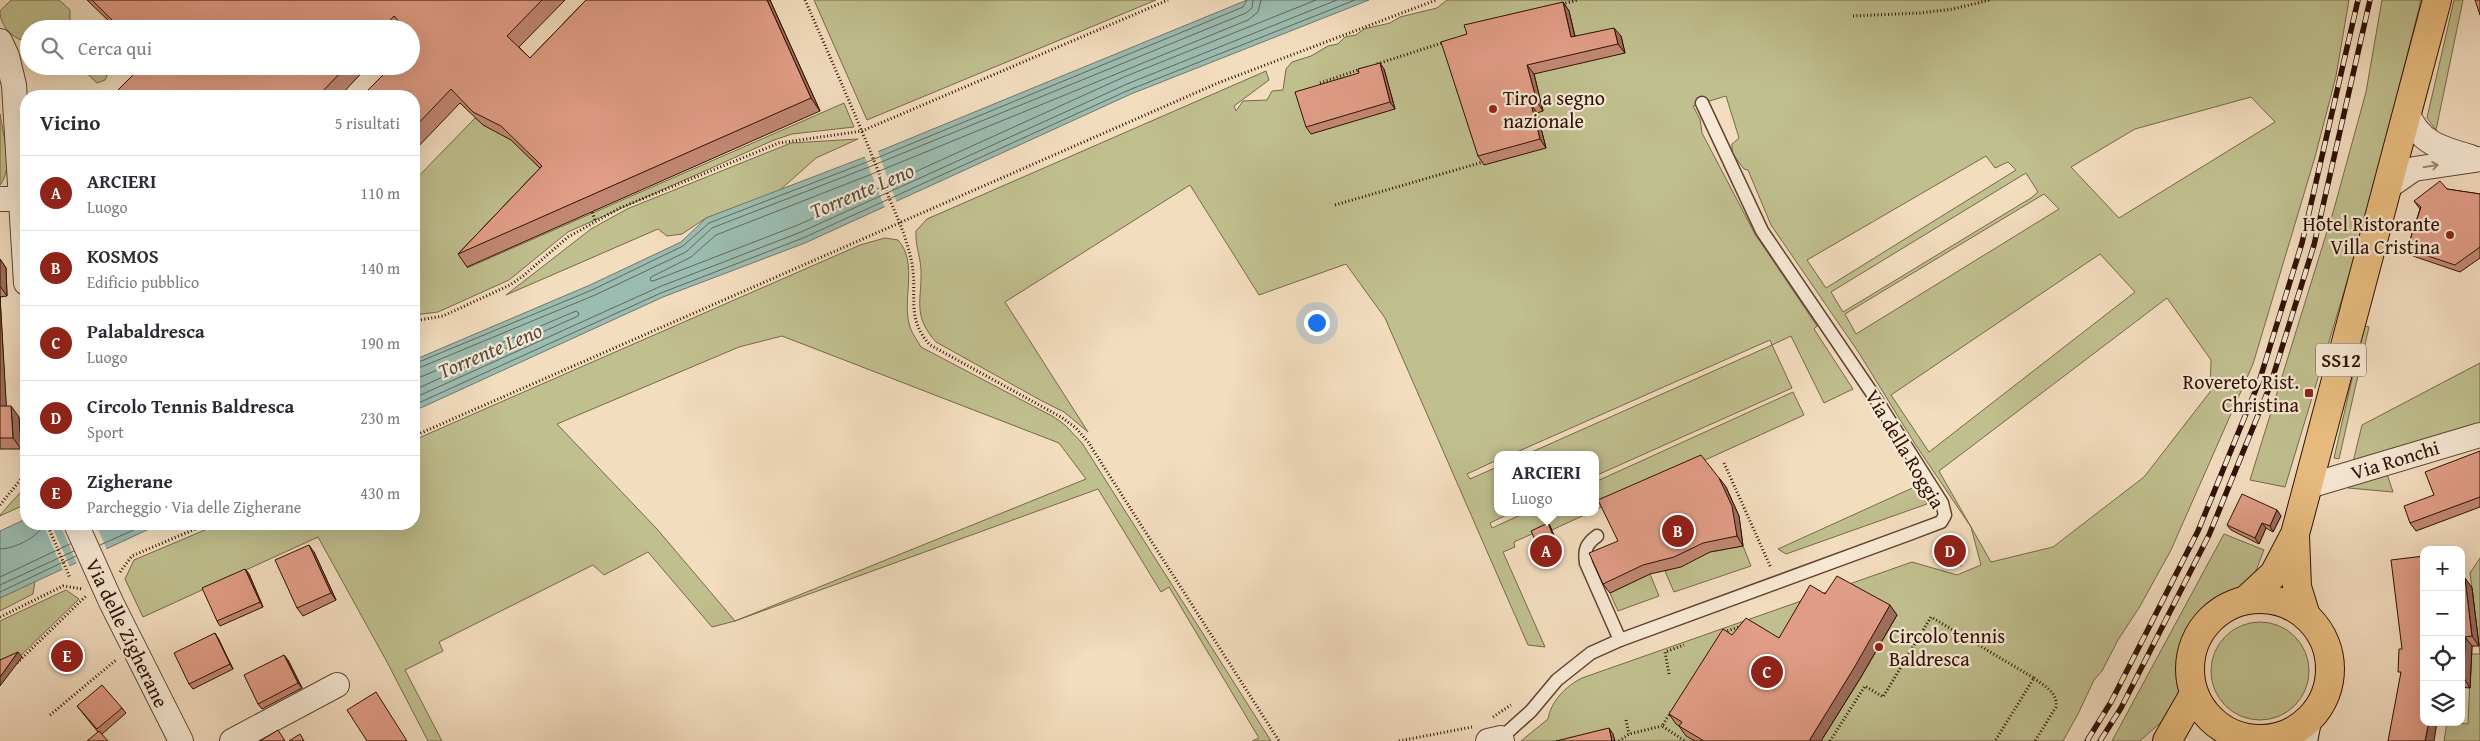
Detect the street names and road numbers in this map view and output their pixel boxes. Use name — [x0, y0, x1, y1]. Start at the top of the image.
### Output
road number: SS12 — [2316, 344, 2366, 376]
street label: Via della Roggia — [1858, 384, 1953, 514]
street label: Via Ronchi — [2347, 432, 2443, 487]
street label: Via delle Zigherane — [79, 553, 176, 712]

